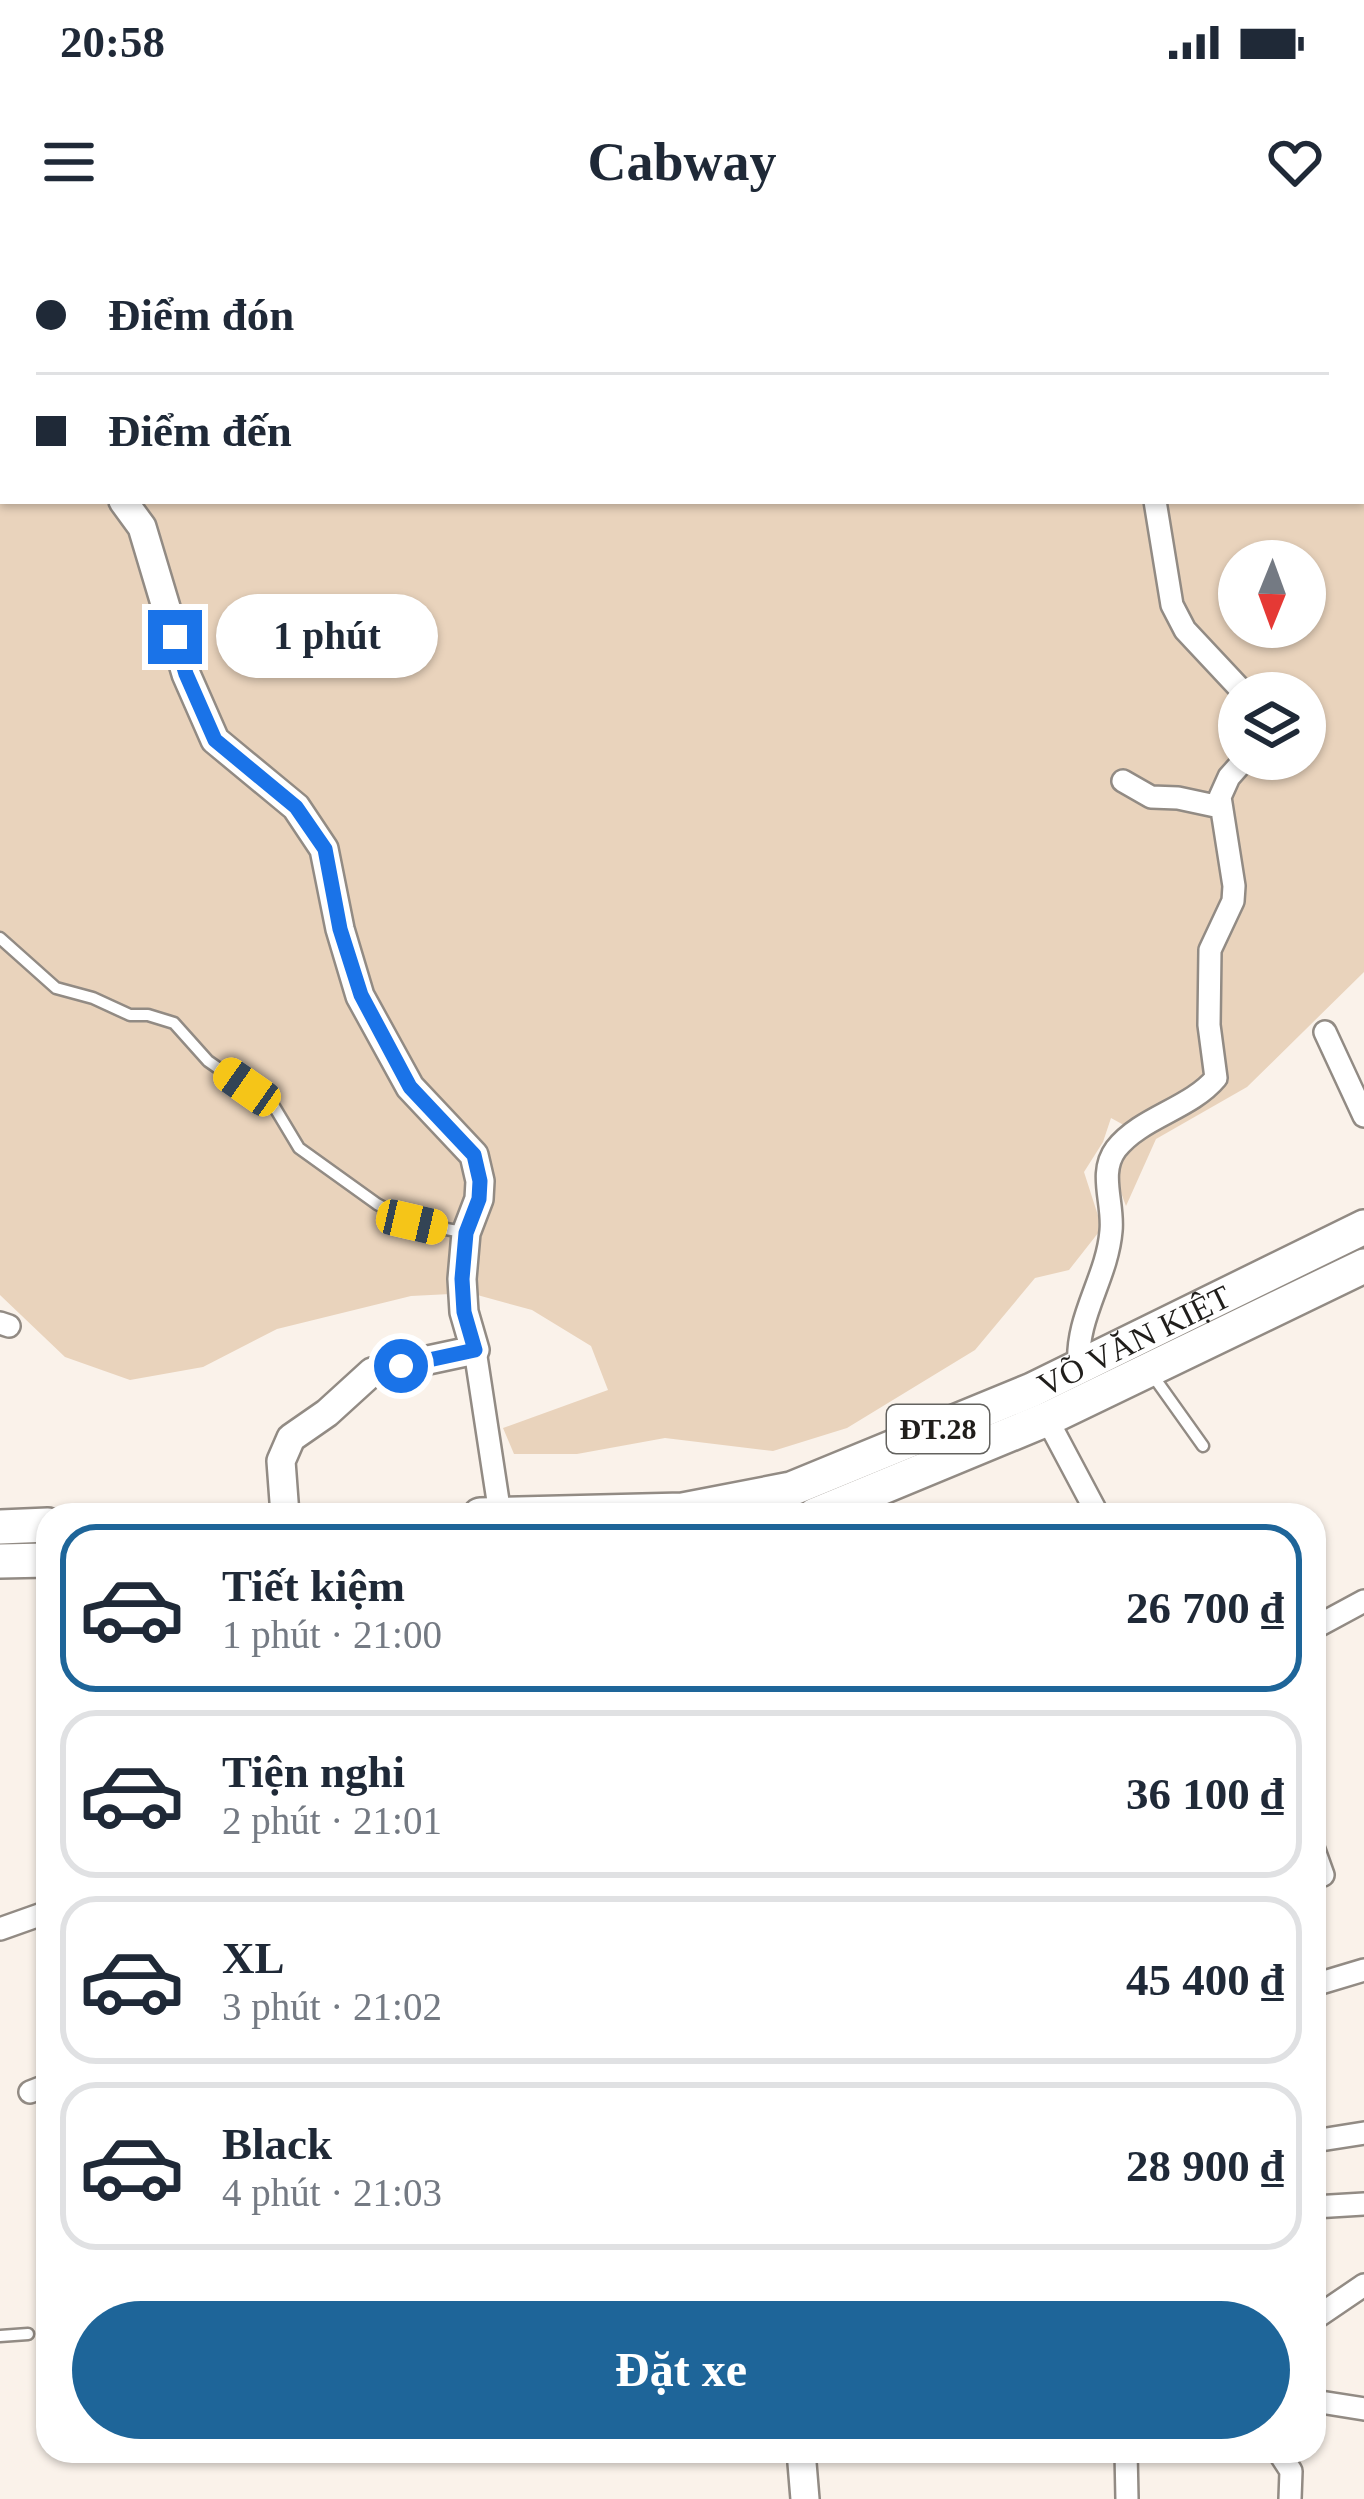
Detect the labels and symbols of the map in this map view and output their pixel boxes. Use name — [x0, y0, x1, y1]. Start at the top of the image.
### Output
north arrow — [1218, 540, 1326, 648]
callout: 1 phút — [217, 595, 439, 679]
route end — [148, 610, 202, 664]
car — [207, 1052, 287, 1122]
car — [373, 1196, 451, 1248]
street label: VÕ VĂN KIỆT — [1032, 1278, 1237, 1403]
route start — [374, 1339, 428, 1393]
road number: ĐT.28 — [887, 1405, 989, 1453]

